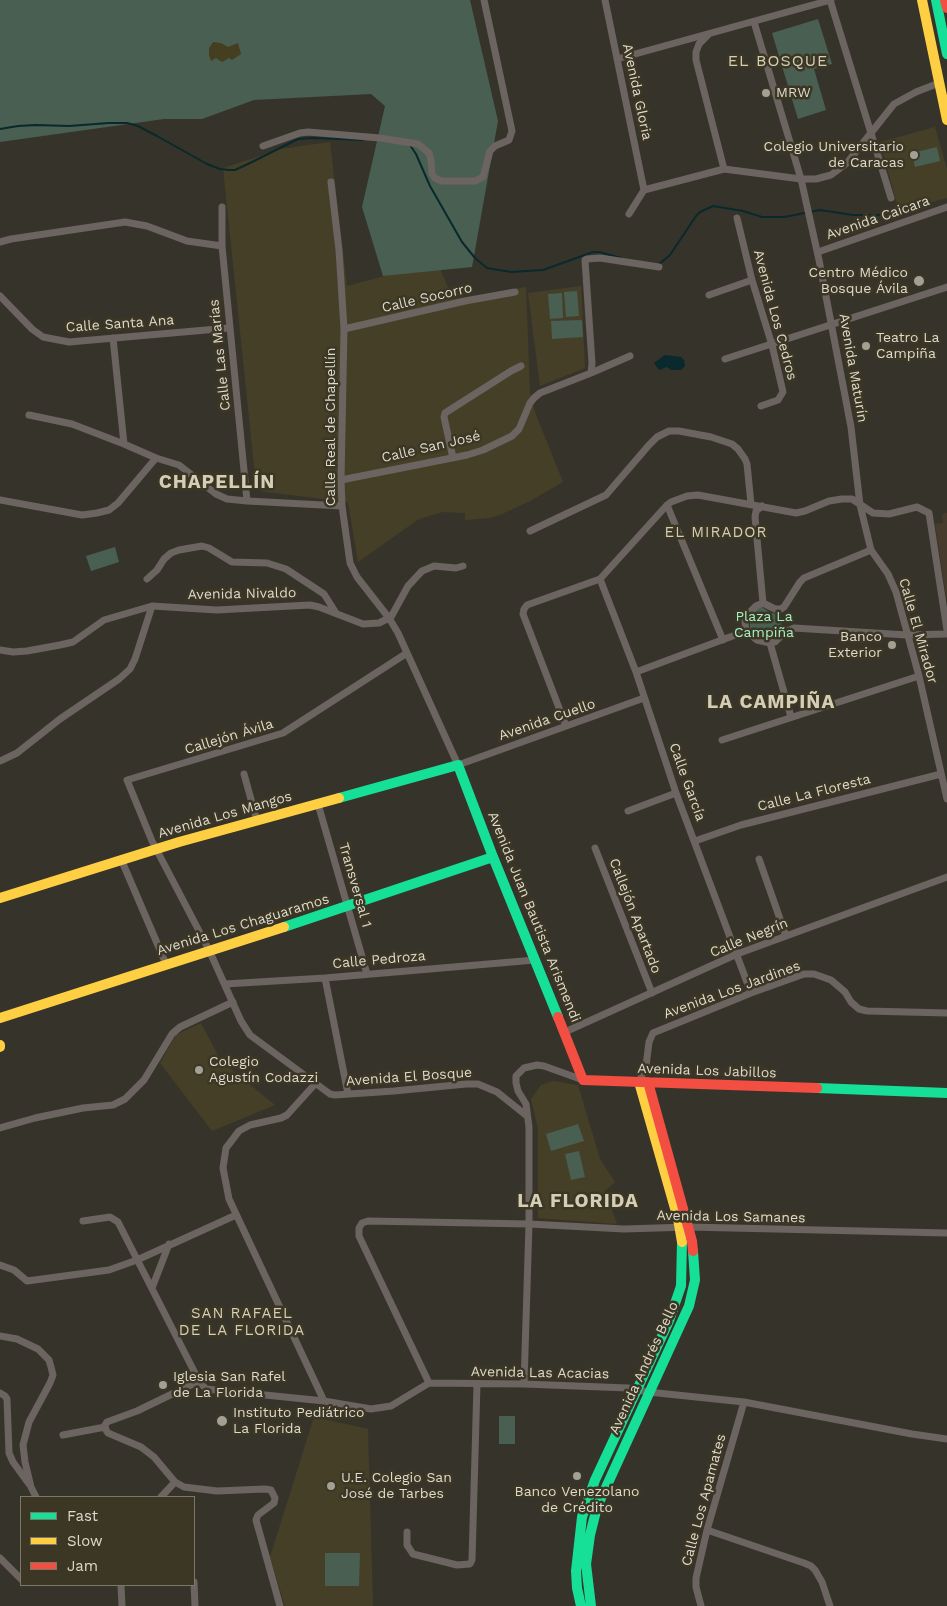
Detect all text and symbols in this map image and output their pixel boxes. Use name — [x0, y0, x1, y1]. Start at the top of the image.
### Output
street label: Avenida Gloria — [619, 42, 655, 142]
district label: EL BOSQUE — [727, 51, 829, 71]
place label: MRW — [776, 85, 811, 101]
marker: MRW — [760, 87, 772, 99]
place label: Colegio Universitario de Caracas — [764, 139, 904, 172]
marker: Colegio Universitario de Caracas — [908, 149, 920, 161]
street label: Avenida Caicara — [824, 192, 932, 244]
street label: Avenida Los Cedros — [749, 248, 801, 382]
place label: Centro Médico Bosque Ávila — [809, 265, 908, 298]
marker: Centro Médico Bosque Ávila — [912, 274, 926, 288]
street label: Calle Socorro — [380, 279, 474, 317]
street label: Calle Las Marías — [206, 298, 234, 412]
street label: Calle Santa Ana — [65, 312, 175, 336]
street label: Avenida Maturín — [835, 312, 871, 424]
place label: Teatro La Campiña — [876, 330, 939, 362]
marker: Teatro La Campiña — [860, 340, 872, 352]
street label: Calle Real de Chapellín — [323, 348, 339, 506]
street label: Calle San José — [380, 427, 482, 467]
district label: CHAPELLÍN — [158, 471, 276, 493]
district label: EL MIRADOR — [663, 524, 769, 542]
street label: Calle El Mirador — [895, 576, 941, 686]
street label: Avenida Nivaldo — [188, 585, 296, 603]
park label: Plaza La Campiña — [734, 609, 794, 642]
place label: Banco Exterior — [828, 629, 882, 662]
marker: Banco Exterior — [886, 639, 898, 651]
district label: LA CAMPIÑA — [705, 691, 837, 713]
street label: Avenida Cuello — [496, 696, 598, 744]
street label: Callejón Ávila — [183, 716, 275, 758]
street label: Calle García — [665, 741, 709, 823]
street label: Calle La Floresta — [756, 771, 872, 815]
street label: Avenida Los Mangos — [156, 788, 294, 842]
street label: Avenida Juan Bautista Arismendi — [484, 809, 584, 1025]
street label: Transversal 1 — [335, 841, 375, 929]
street label: Callejón Apartado — [605, 856, 665, 976]
street label: Avenida Los Chaguaramos — [155, 891, 331, 959]
street label: Calle Negrín — [707, 915, 791, 961]
street label: Calle Pedroza — [332, 948, 426, 972]
street label: Avenida Los Jardines — [661, 957, 803, 1023]
place label: Colegio Agustín Codazzi — [209, 1054, 318, 1086]
street label: Avenida Los Jabillos — [637, 1060, 777, 1082]
marker: Colegio Agustín Codazzi — [193, 1064, 205, 1076]
street label: Avenida El Bosque — [345, 1064, 473, 1090]
district label: LA FLORIDA — [516, 1190, 640, 1212]
street label: Avenida Los Samanes — [656, 1207, 806, 1227]
street label: Avenida Andrés Bello — [606, 1299, 682, 1437]
district label: SAN RAFAEL DE LA FLORIDA — [177, 1305, 307, 1340]
street label: Avenida Las Acacias — [471, 1363, 609, 1383]
place label: Iglesia San Rafel de La Florida — [173, 1369, 286, 1401]
marker: Iglesia San Rafel de La Florida — [157, 1379, 169, 1391]
place label: Instituto Pediátrico La Florida — [233, 1405, 364, 1438]
marker: Instituto Pediátrico La Florida — [215, 1414, 229, 1428]
street label: Calle Los Apamates — [678, 1432, 730, 1568]
place label: U.E. Colegio San José de Tarbes — [341, 1470, 452, 1502]
marker: Banco Venezolano de Crédito — [571, 1470, 583, 1482]
marker: U.E. Colegio San José de Tarbes — [325, 1480, 337, 1492]
place label: Banco Venezolano de Crédito — [514, 1484, 640, 1516]
legend — [20, 1496, 195, 1586]
text: Fast — [67, 1507, 98, 1525]
text: Slow — [67, 1532, 103, 1550]
text: Jam — [67, 1557, 98, 1575]

